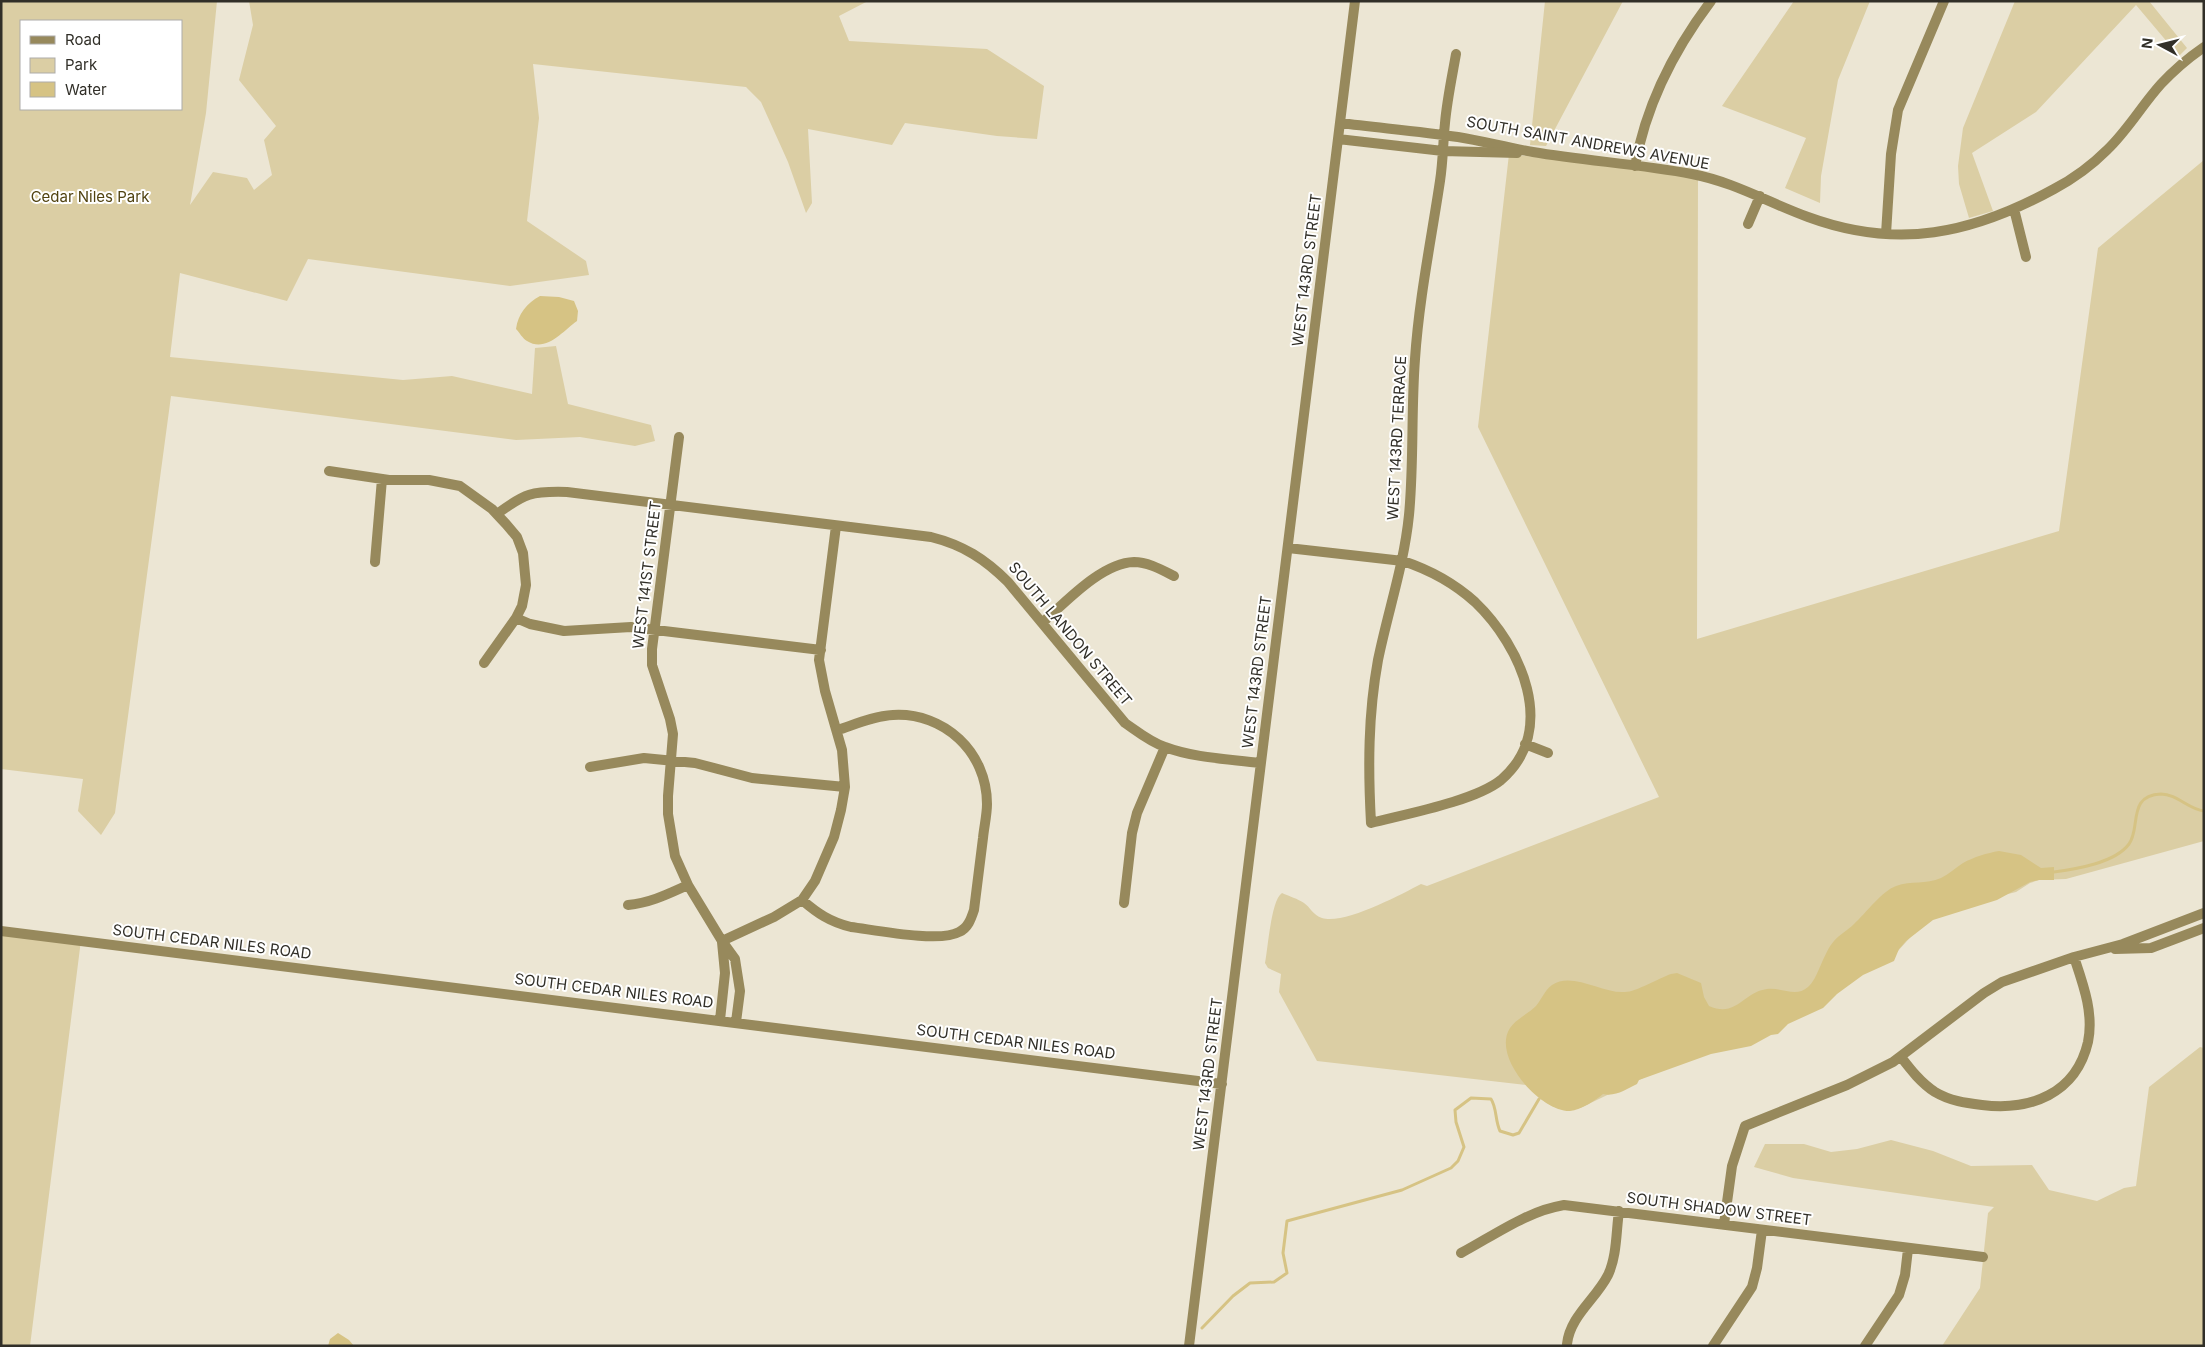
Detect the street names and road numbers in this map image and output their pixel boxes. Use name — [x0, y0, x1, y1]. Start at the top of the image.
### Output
street label: SOUTH SAINT ANDREWS AVENUE — [1465, 112, 1711, 173]
street label: WEST 143RD STREET — [1288, 192, 1325, 347]
street label: WEST 143RD TERRACE — [1383, 355, 1410, 521]
street label: WEST 141ST STREET — [628, 500, 665, 650]
street label: SOUTH LANDON STREET — [1005, 558, 1136, 709]
street label: WEST 143RD STREET — [1238, 594, 1275, 749]
street label: SOUTH CEDAR NILES ROAD — [112, 920, 313, 963]
street label: SOUTH CEDAR NILES ROAD — [514, 969, 715, 1012]
street label: WEST 143RD STREET — [1189, 996, 1226, 1151]
street label: SOUTH CEDAR NILES ROAD — [916, 1020, 1117, 1063]
street label: SOUTH SHADOW STREET — [1625, 1188, 1813, 1229]

